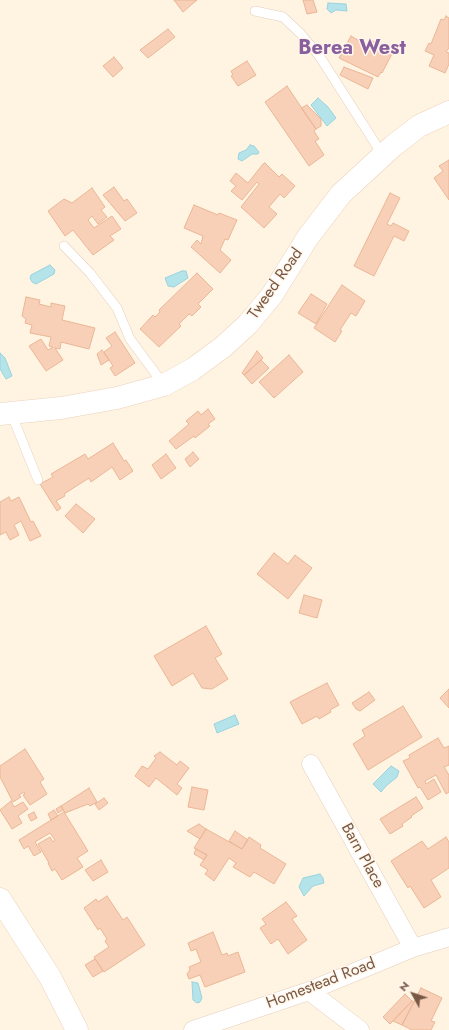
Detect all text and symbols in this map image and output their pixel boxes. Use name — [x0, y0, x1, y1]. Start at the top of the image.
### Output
district label: Berea West — [298, 37, 406, 61]
street label: Tweed Road — [244, 245, 308, 323]
street label: Barn Place — [336, 820, 388, 892]
street label: Homestead Road — [264, 954, 378, 1014]
north arrow — [393, 974, 433, 1014]
text: N — [395, 978, 413, 995]

